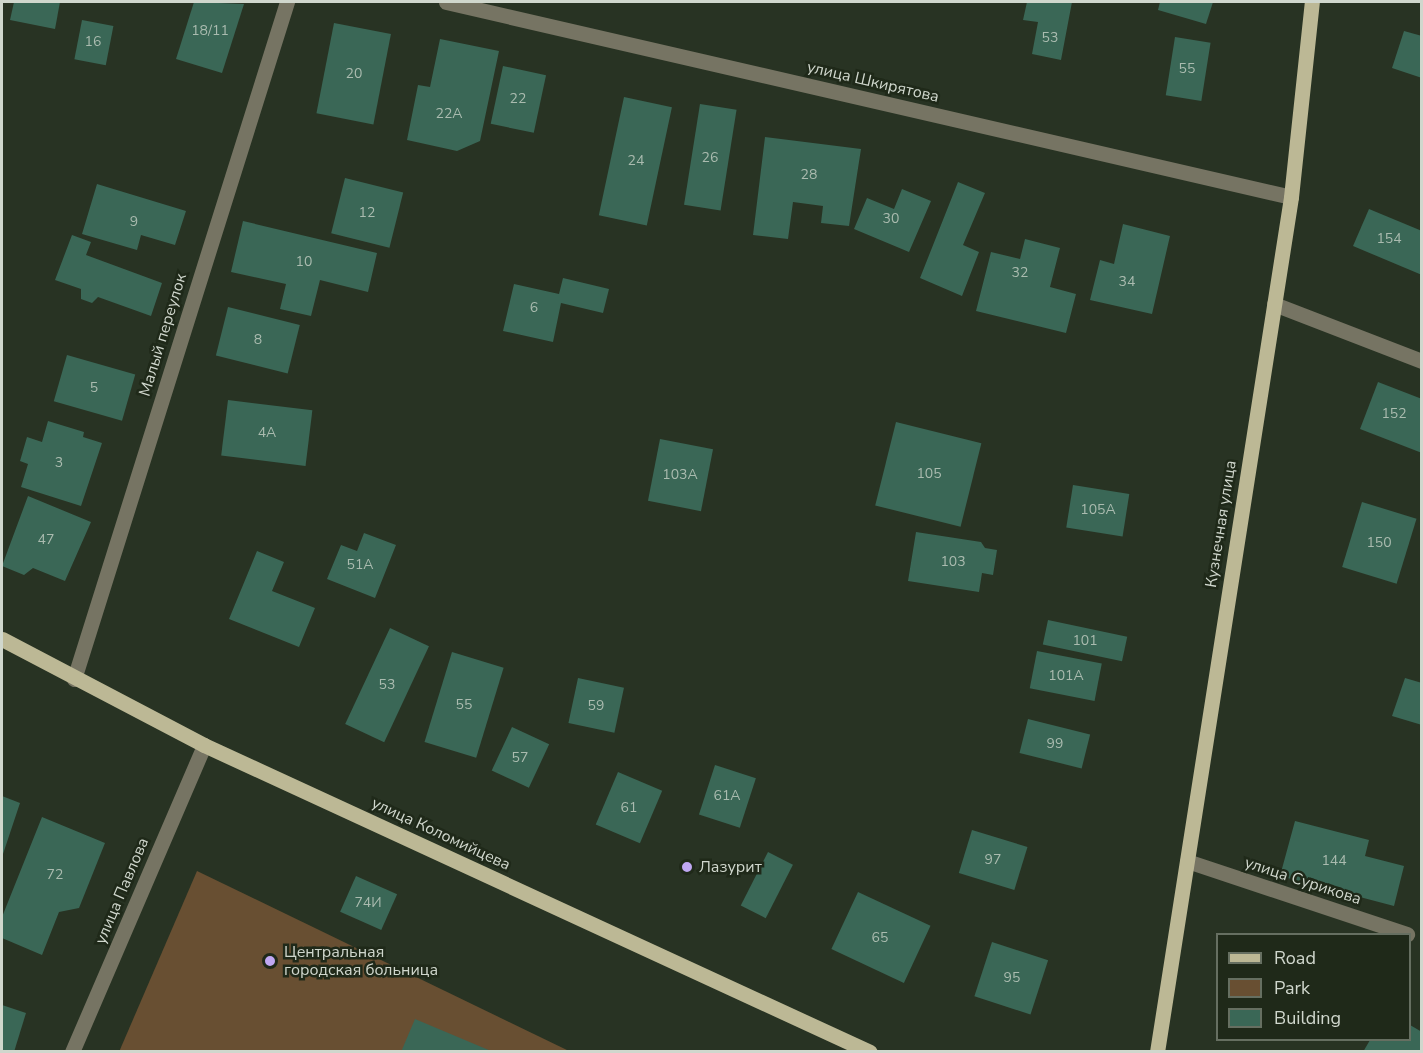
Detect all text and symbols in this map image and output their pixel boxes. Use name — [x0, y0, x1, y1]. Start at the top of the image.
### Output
house number: 18/11 — [191, 23, 229, 39]
house number: 53 — [1042, 30, 1058, 46]
house number: 16 — [85, 34, 101, 50]
street label: улица Шкирятова — [805, 57, 941, 107]
house number: 55 — [1179, 61, 1195, 77]
house number: 20 — [346, 66, 362, 82]
house number: 22 — [510, 91, 526, 107]
house number: 22А — [435, 106, 463, 122]
house number: 26 — [702, 150, 718, 166]
house number: 24 — [628, 153, 644, 169]
house number: 28 — [801, 167, 817, 183]
house number: 12 — [359, 205, 375, 221]
house number: 30 — [883, 211, 899, 227]
house number: 9 — [130, 214, 138, 230]
house number: 154 — [1376, 231, 1402, 247]
house number: 10 — [296, 254, 312, 270]
house number: 32 — [1012, 265, 1028, 281]
street label: Малый переулок — [135, 271, 191, 399]
house number: 34 — [1119, 274, 1135, 290]
house number: 6 — [530, 300, 538, 316]
house number: 8 — [254, 332, 262, 348]
house number: 5 — [90, 380, 98, 396]
house number: 152 — [1381, 406, 1407, 422]
house number: 4А — [258, 425, 276, 441]
house number: 3 — [55, 455, 63, 471]
street label: Кузнечная улица — [1201, 459, 1241, 589]
house number: 105 — [916, 466, 942, 482]
house number: 103А — [662, 467, 698, 483]
house number: 105А — [1080, 502, 1116, 518]
house number: 47 — [38, 532, 54, 548]
house number: 150 — [1366, 535, 1392, 551]
house number: 103 — [940, 554, 966, 570]
house number: 51А — [346, 557, 374, 573]
house number: 101 — [1072, 633, 1098, 649]
house number: 101А — [1048, 668, 1084, 684]
house number: 53 — [379, 677, 395, 693]
house number: 55 — [456, 697, 472, 713]
house number: 59 — [588, 698, 604, 714]
house number: 99 — [1047, 736, 1063, 752]
house number: 57 — [512, 750, 528, 766]
house number: 61А — [713, 788, 741, 804]
street label: улица Коломийцева — [369, 793, 513, 875]
house number: 61 — [621, 800, 637, 816]
street label: улица Павлова — [91, 835, 153, 947]
house number: 97 — [985, 852, 1001, 868]
street label: улица Сурикова — [1242, 853, 1364, 909]
house number: 144 — [1321, 853, 1347, 869]
place label: Лазурит — [699, 857, 762, 877]
marker: Лазурит — [680, 860, 694, 874]
house number: 72 — [47, 867, 63, 883]
house number: 74И — [354, 895, 382, 911]
house number: 65 — [872, 930, 888, 946]
legend — [1216, 933, 1411, 1041]
place label: Центральная городская больница — [284, 942, 438, 980]
text: Road — [1274, 946, 1316, 970]
marker: Центральная городская больница — [261, 952, 279, 970]
house number: 95 — [1004, 970, 1020, 986]
text: Park — [1274, 976, 1310, 1000]
text: Building — [1274, 1006, 1341, 1030]

